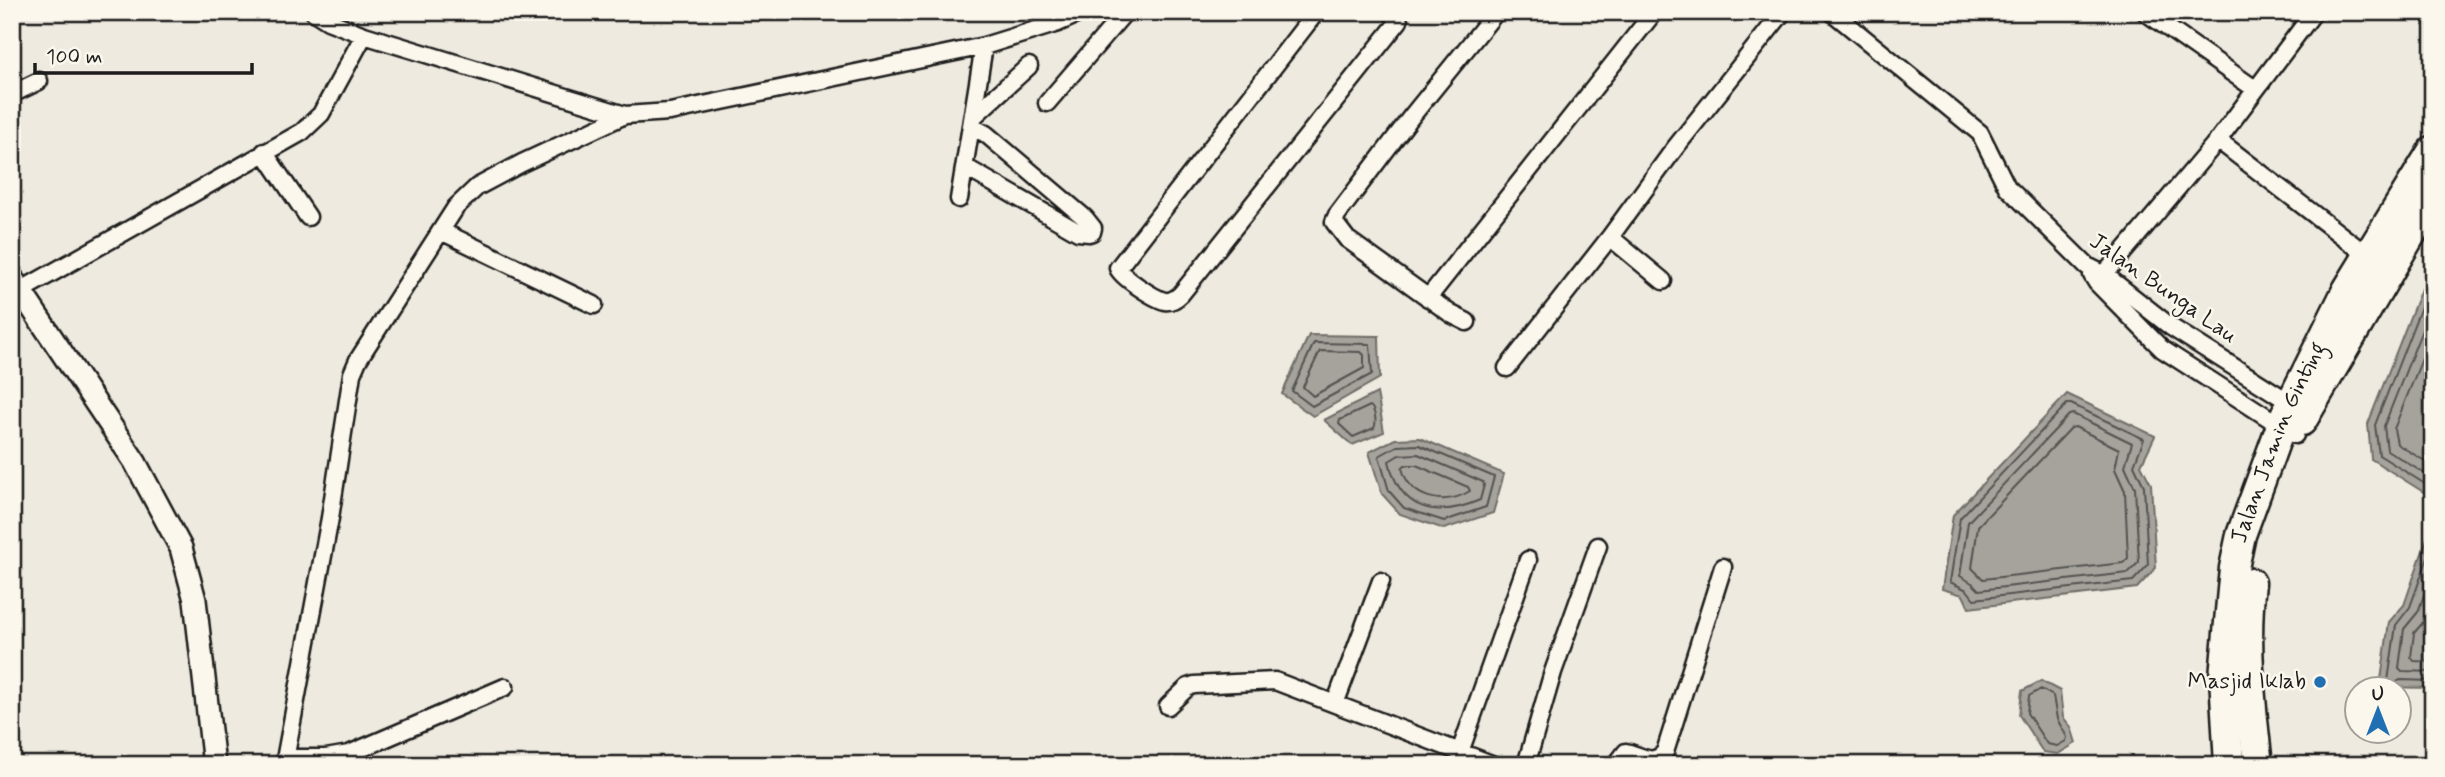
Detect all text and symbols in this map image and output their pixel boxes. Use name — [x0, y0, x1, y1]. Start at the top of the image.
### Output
scale bar — [35, 32, 252, 76]
text: 100 m — [46, 43, 102, 71]
street label: Jalan Bunga Lau — [2082, 227, 2243, 353]
street label: Jalan Jamin Ginting — [2225, 337, 2336, 546]
place label: Masjid Iklab — [2188, 667, 2306, 697]
marker: Masjid Iklab — [2312, 674, 2328, 690]
north arrow — [2344, 676, 2414, 746]
text: U — [2372, 682, 2384, 707]

